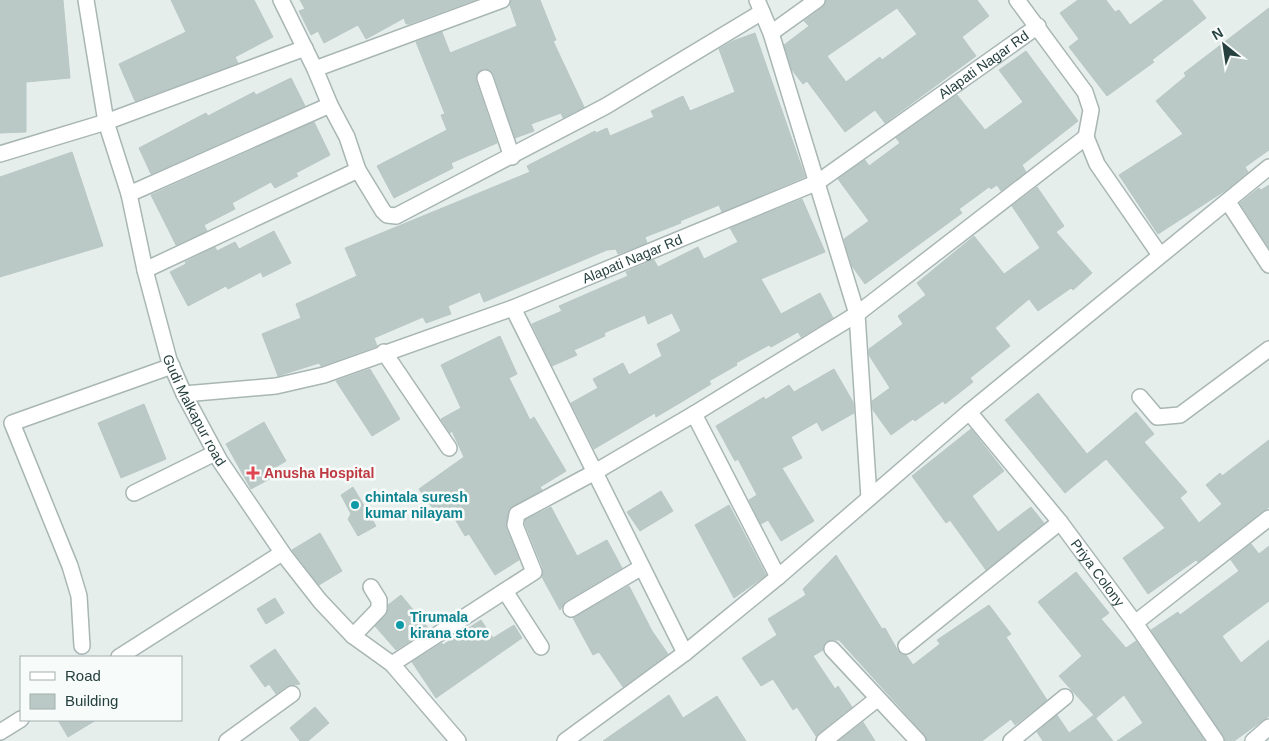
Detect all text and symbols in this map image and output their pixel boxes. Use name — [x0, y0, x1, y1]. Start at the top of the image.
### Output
north arrow — [1199, 20, 1249, 70]
text: N — [1209, 24, 1226, 43]
street label: Alapati Nagar Rd — [935, 27, 1032, 102]
street label: Alapati Nagar Rd — [580, 231, 685, 287]
street label: Gudi Malkapur road — [160, 353, 229, 469]
place label: Anusha Hospital — [264, 465, 374, 481]
marker: Anusha Hospital — [246, 466, 260, 480]
place label: chintala suresh kumar nilayam — [365, 489, 468, 521]
marker: chintala suresh kumar nilayam — [349, 499, 361, 511]
street label: Priya Colony — [1068, 536, 1128, 609]
place label: Tirumala kirana store — [410, 609, 490, 641]
marker: Tirumala kirana store — [394, 619, 406, 631]
legend — [20, 656, 182, 721]
text: Road — [65, 667, 101, 684]
text: Building — [65, 692, 118, 709]

